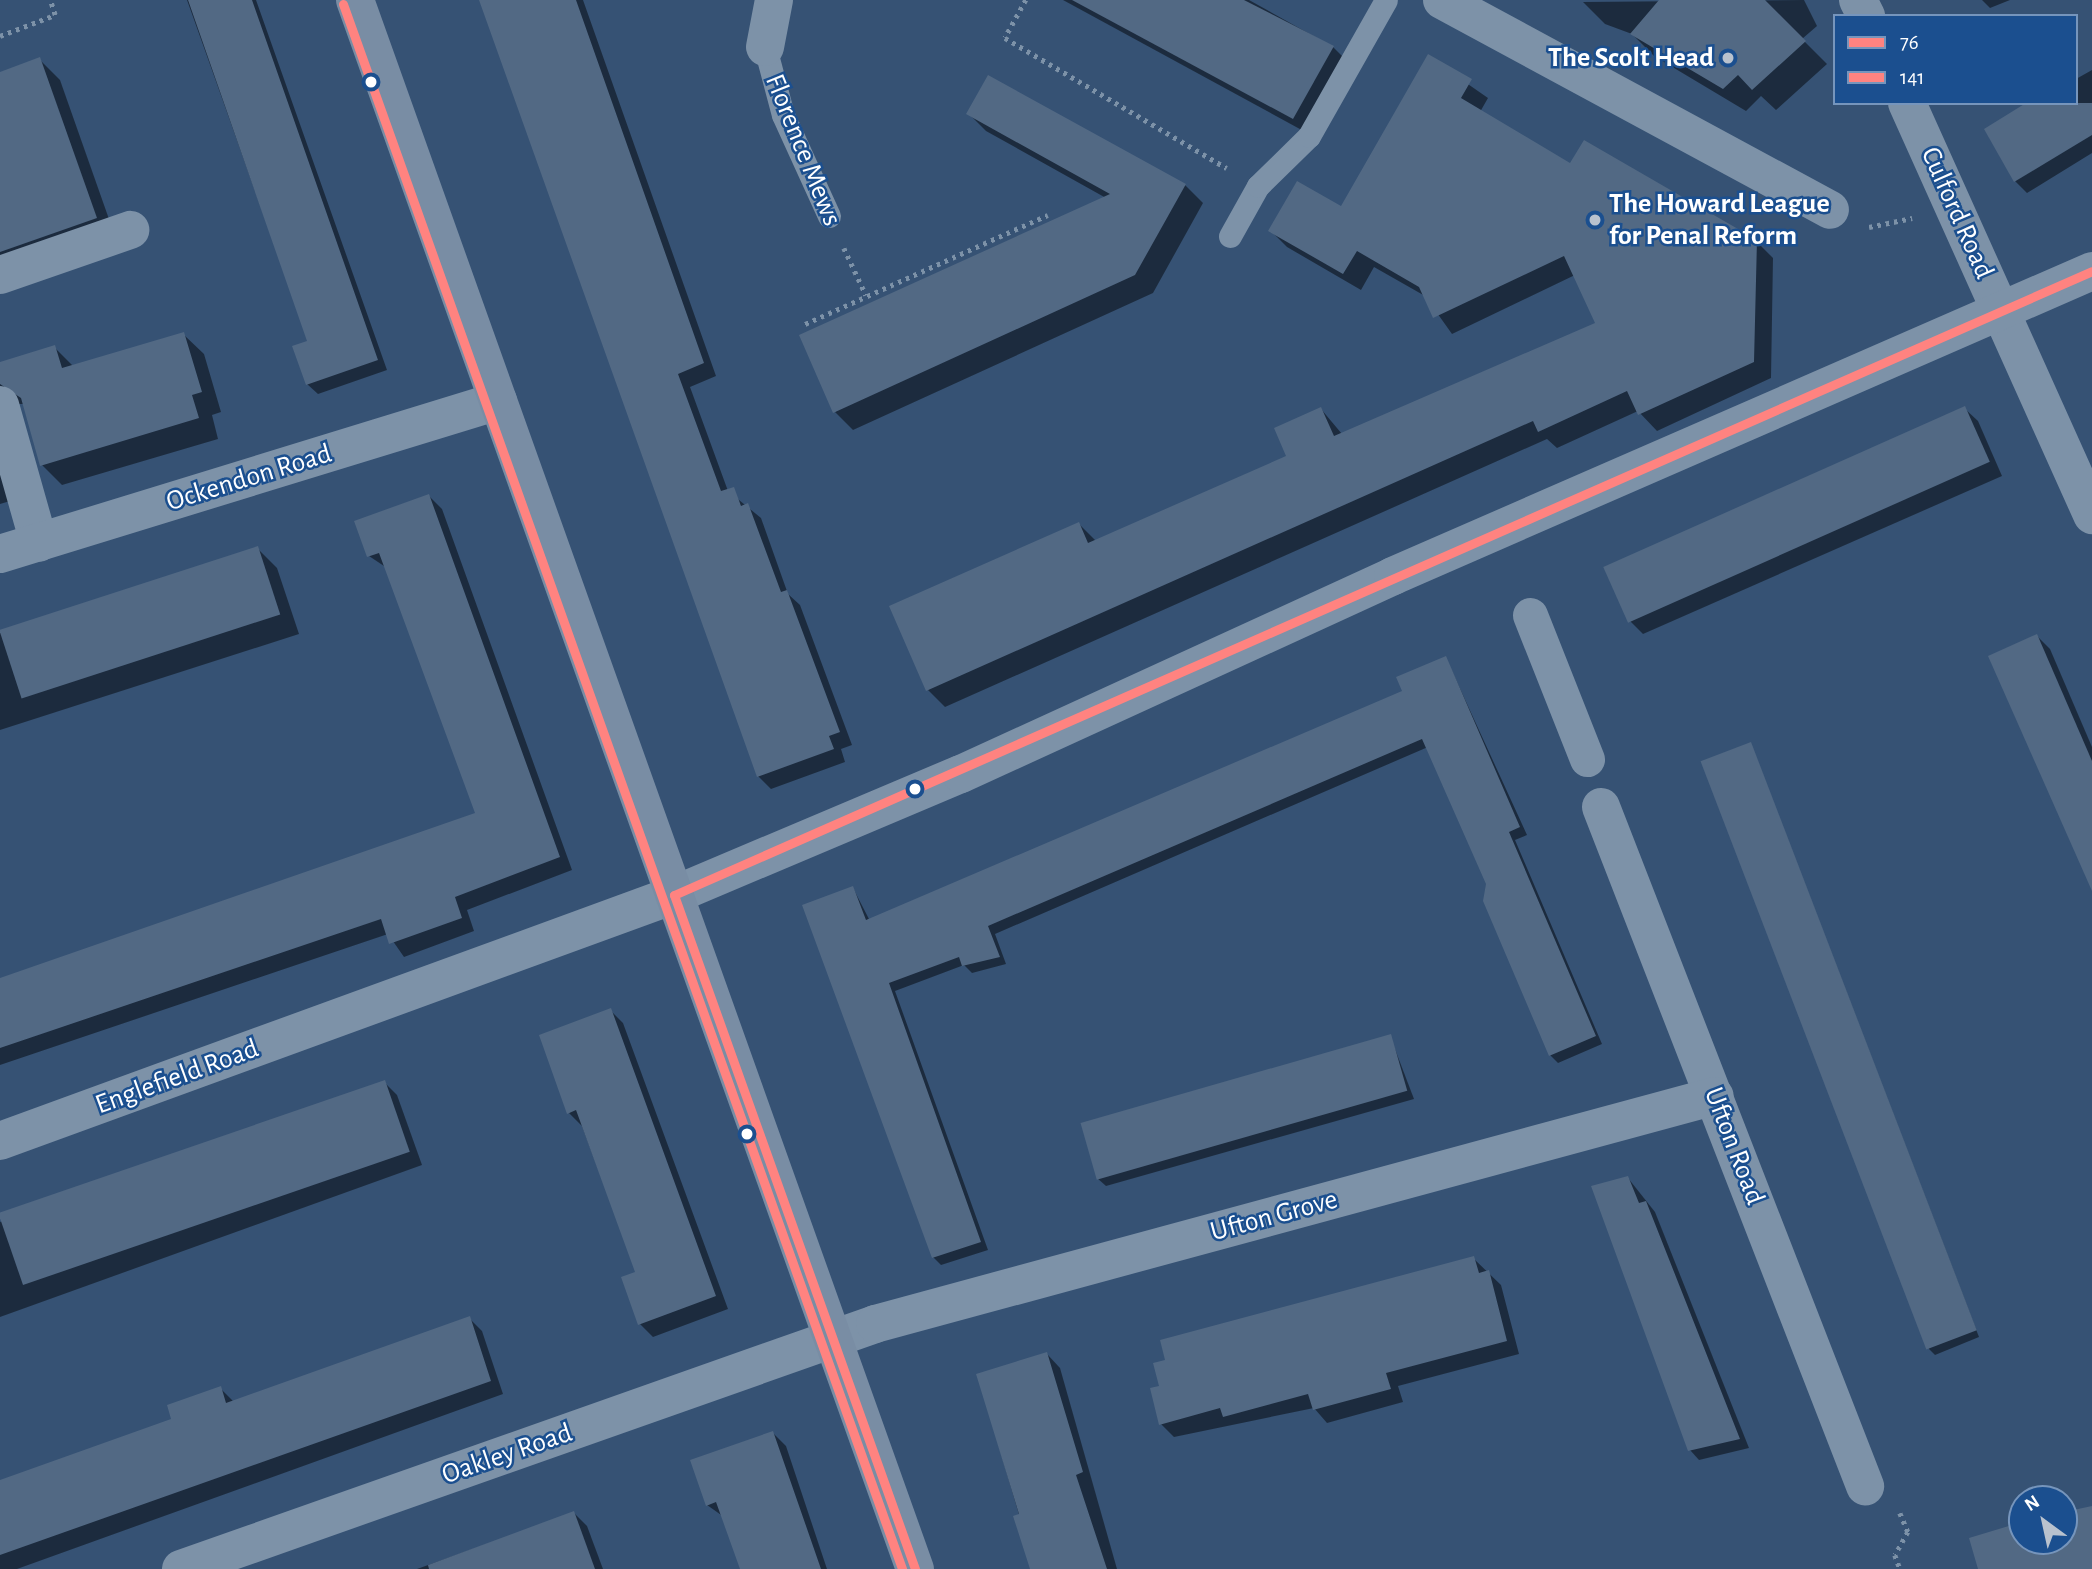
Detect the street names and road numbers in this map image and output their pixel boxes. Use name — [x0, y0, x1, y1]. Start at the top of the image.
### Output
street label: Florence Mews — [757, 69, 849, 231]
street label: Culford Road — [1913, 142, 2001, 284]
street label: Ockendon Road — [162, 437, 336, 519]
street label: Englefield Road — [91, 1032, 263, 1122]
street label: Ufton Road — [1696, 1083, 1772, 1209]
street label: Ufton Grove — [1207, 1183, 1341, 1249]
street label: Oakley Road — [437, 1416, 577, 1492]

